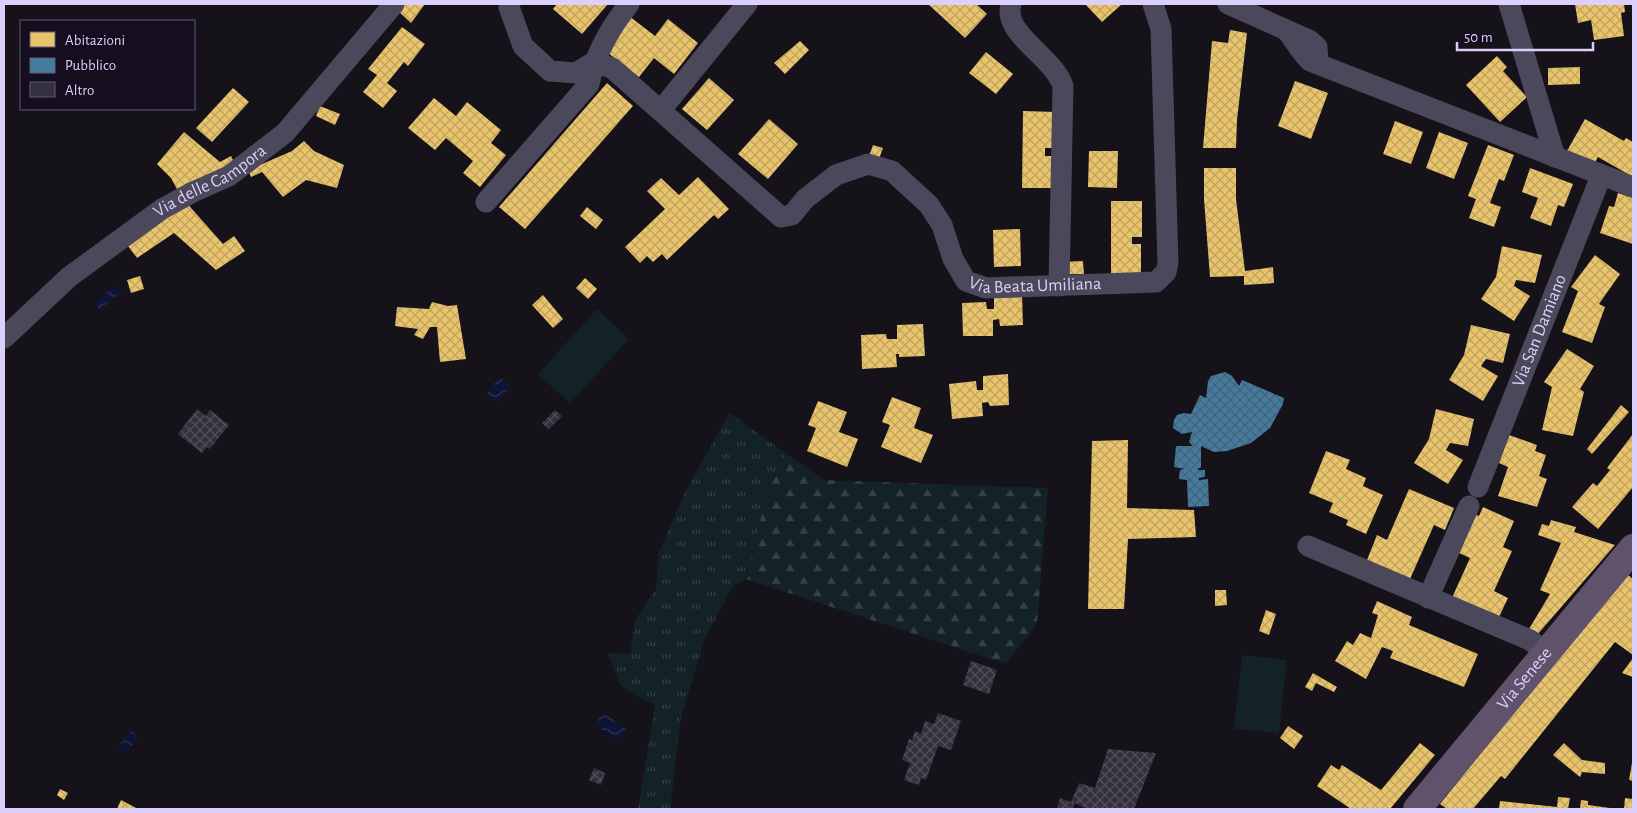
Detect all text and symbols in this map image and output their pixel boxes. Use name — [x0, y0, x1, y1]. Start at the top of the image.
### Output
legend — [20, 20, 195, 110]
scale bar — [1457, 20, 1593, 52]
text: 50 m — [1464, 30, 1493, 45]
text: Abitazioni — [65, 33, 125, 48]
text: Pubblico — [65, 58, 116, 73]
text: Altro — [65, 83, 94, 98]
street label: Via delle Campora — [150, 142, 270, 221]
street label: Via San Damiano — [1509, 272, 1570, 390]
street label: Via Beata Umiliana — [966, 274, 1102, 297]
street label: Via Senese — [1494, 644, 1556, 713]

